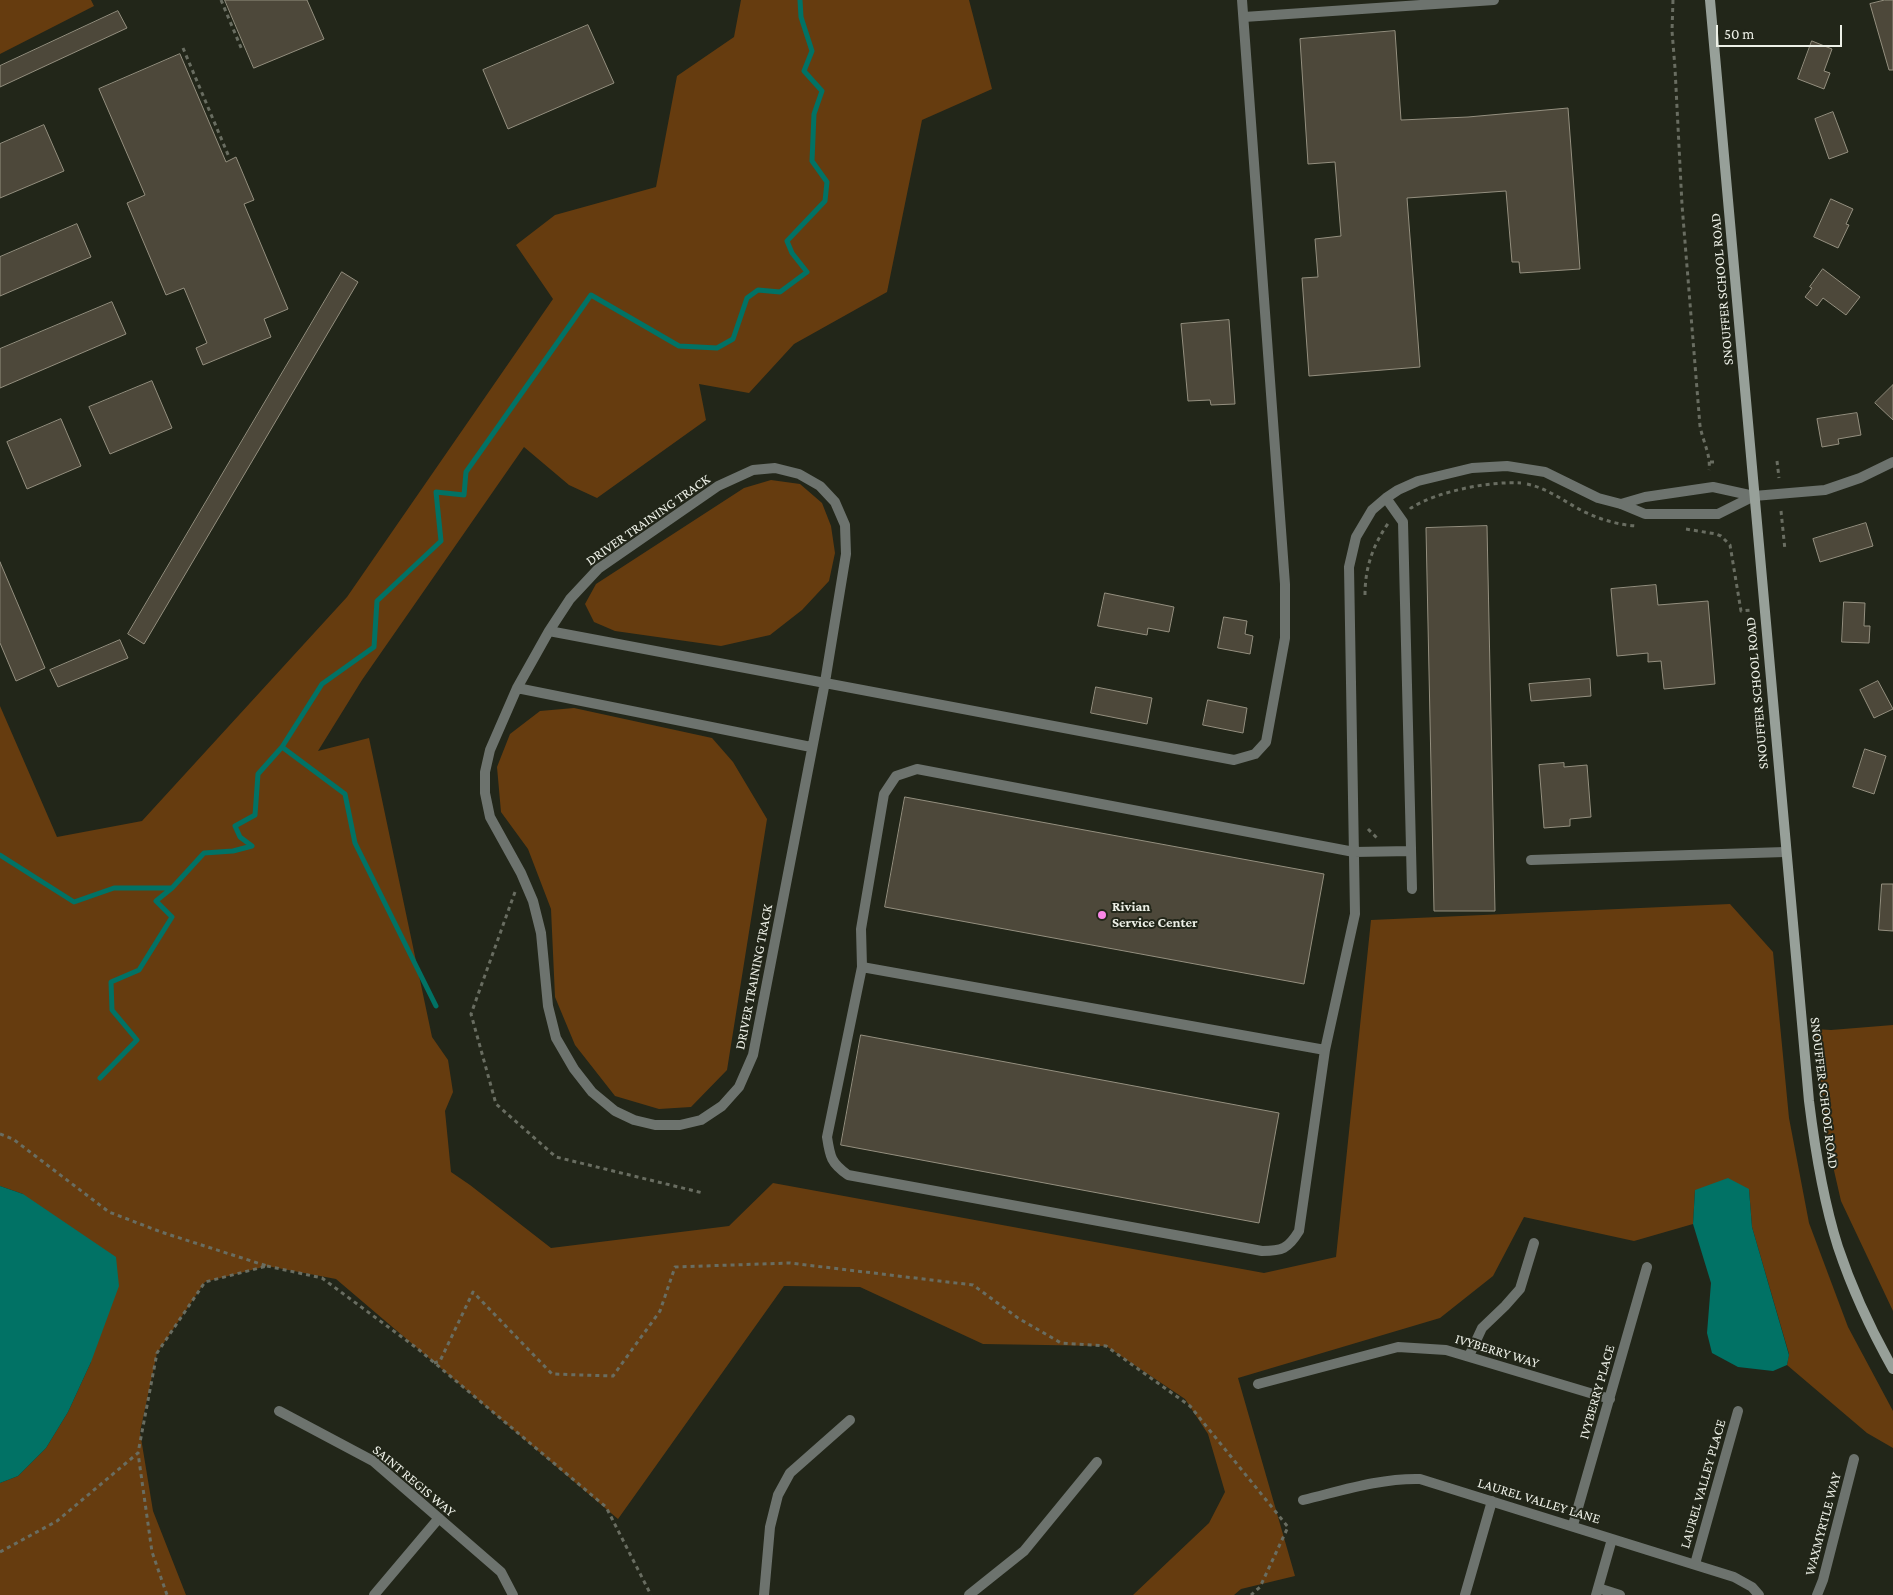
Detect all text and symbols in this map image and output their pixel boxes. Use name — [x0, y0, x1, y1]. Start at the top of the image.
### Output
scale bar — [1718, 15, 1844, 47]
text: 50 m — [1724, 26, 1754, 42]
street label: SNOUFFER SCHOOL ROAD — [1707, 212, 1737, 366]
street label: DRIVER TRAINING TRACK — [583, 471, 713, 569]
street label: SNOUFFER SCHOOL ROAD — [1742, 616, 1772, 770]
place label: Rivian Service Center — [1112, 899, 1198, 932]
street label: DRIVER TRAINING TRACK — [732, 903, 776, 1051]
marker: Rivian Service Center — [1096, 909, 1108, 921]
street label: SNOUFFER SCHOOL ROAD — [1806, 1016, 1842, 1170]
street label: IVYBERRY WAY — [1453, 1330, 1541, 1372]
street label: IVYBERRY PLACE — [1576, 1343, 1618, 1441]
street label: LAUREL VALLEY PLACE — [1677, 1418, 1729, 1550]
street label: SAINT REGIS WAY — [369, 1441, 459, 1521]
street label: WAXMYRTLE WAY — [1801, 1471, 1845, 1577]
street label: LAUREL VALLEY LANE — [1476, 1474, 1602, 1528]

